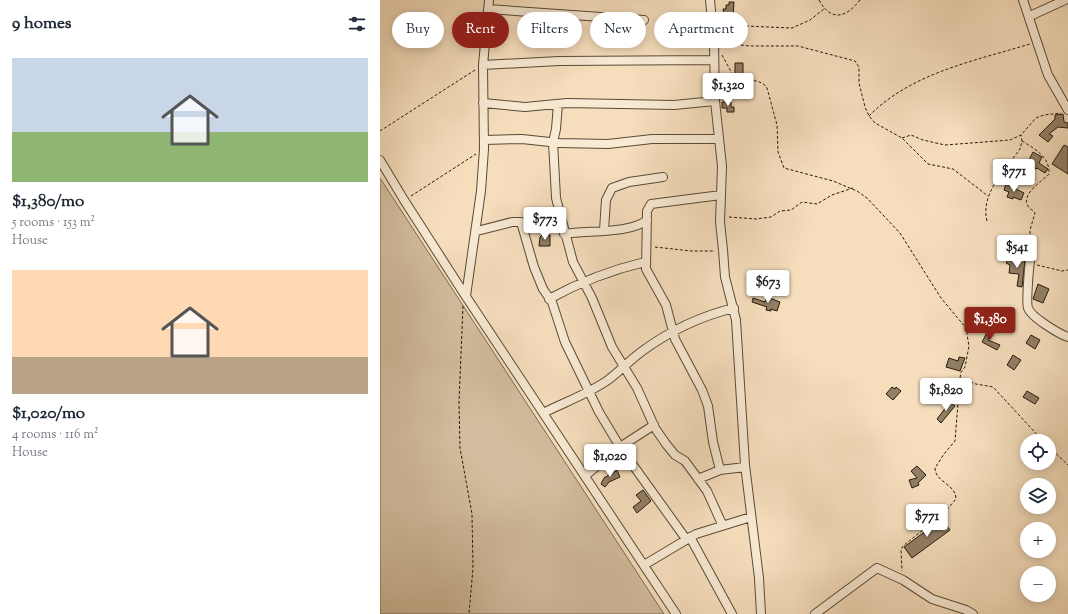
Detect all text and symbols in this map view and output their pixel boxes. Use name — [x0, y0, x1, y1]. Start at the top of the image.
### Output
text: 9 homes — [12, 12, 71, 36]
chip: Buy — [392, 12, 444, 48]
chip: Rent — [452, 12, 509, 48]
chip: Filters — [517, 12, 582, 48]
chip: New — [590, 12, 646, 48]
chip: Apartment — [654, 12, 748, 48]
icon: filters — [346, 13, 368, 35]
pin: $1,320 — [695, 73, 761, 107]
text: $1,320 — [712, 77, 744, 95]
icon: home — [154, 84, 226, 156]
pin: $771 — [990, 159, 1038, 193]
text: $771 — [1002, 163, 1026, 181]
text: $1,380/mo — [12, 190, 84, 214]
pin: $773 — [521, 207, 569, 241]
text: $773 — [532, 211, 558, 229]
text: 5 rooms · 153 m² — [12, 214, 95, 232]
text: House — [12, 232, 48, 250]
pin: $541 — [993, 235, 1041, 269]
text: $541 — [1006, 239, 1028, 257]
pin: $673 — [744, 270, 792, 304]
text: $673 — [755, 274, 781, 292]
icon: home — [154, 296, 226, 368]
pin: $1,380 — [957, 307, 1023, 341]
text: $1,380 — [973, 311, 1007, 329]
pin: $1,820 — [913, 378, 979, 412]
text: $1,820 — [929, 382, 963, 400]
text: $1,020/mo — [12, 402, 85, 426]
text: 4 rooms · 116 m² — [12, 426, 98, 444]
map controls — [1020, 434, 1056, 602]
button: locate — [1020, 434, 1056, 470]
text: House — [12, 444, 48, 462]
pin: $1,020 — [577, 444, 643, 478]
text: $1,020 — [593, 448, 627, 466]
button: layers — [1020, 478, 1056, 514]
pin: $771 — [903, 504, 951, 538]
text: $771 — [915, 508, 939, 526]
button: + — [1020, 522, 1056, 558]
button: − — [1020, 566, 1056, 602]

